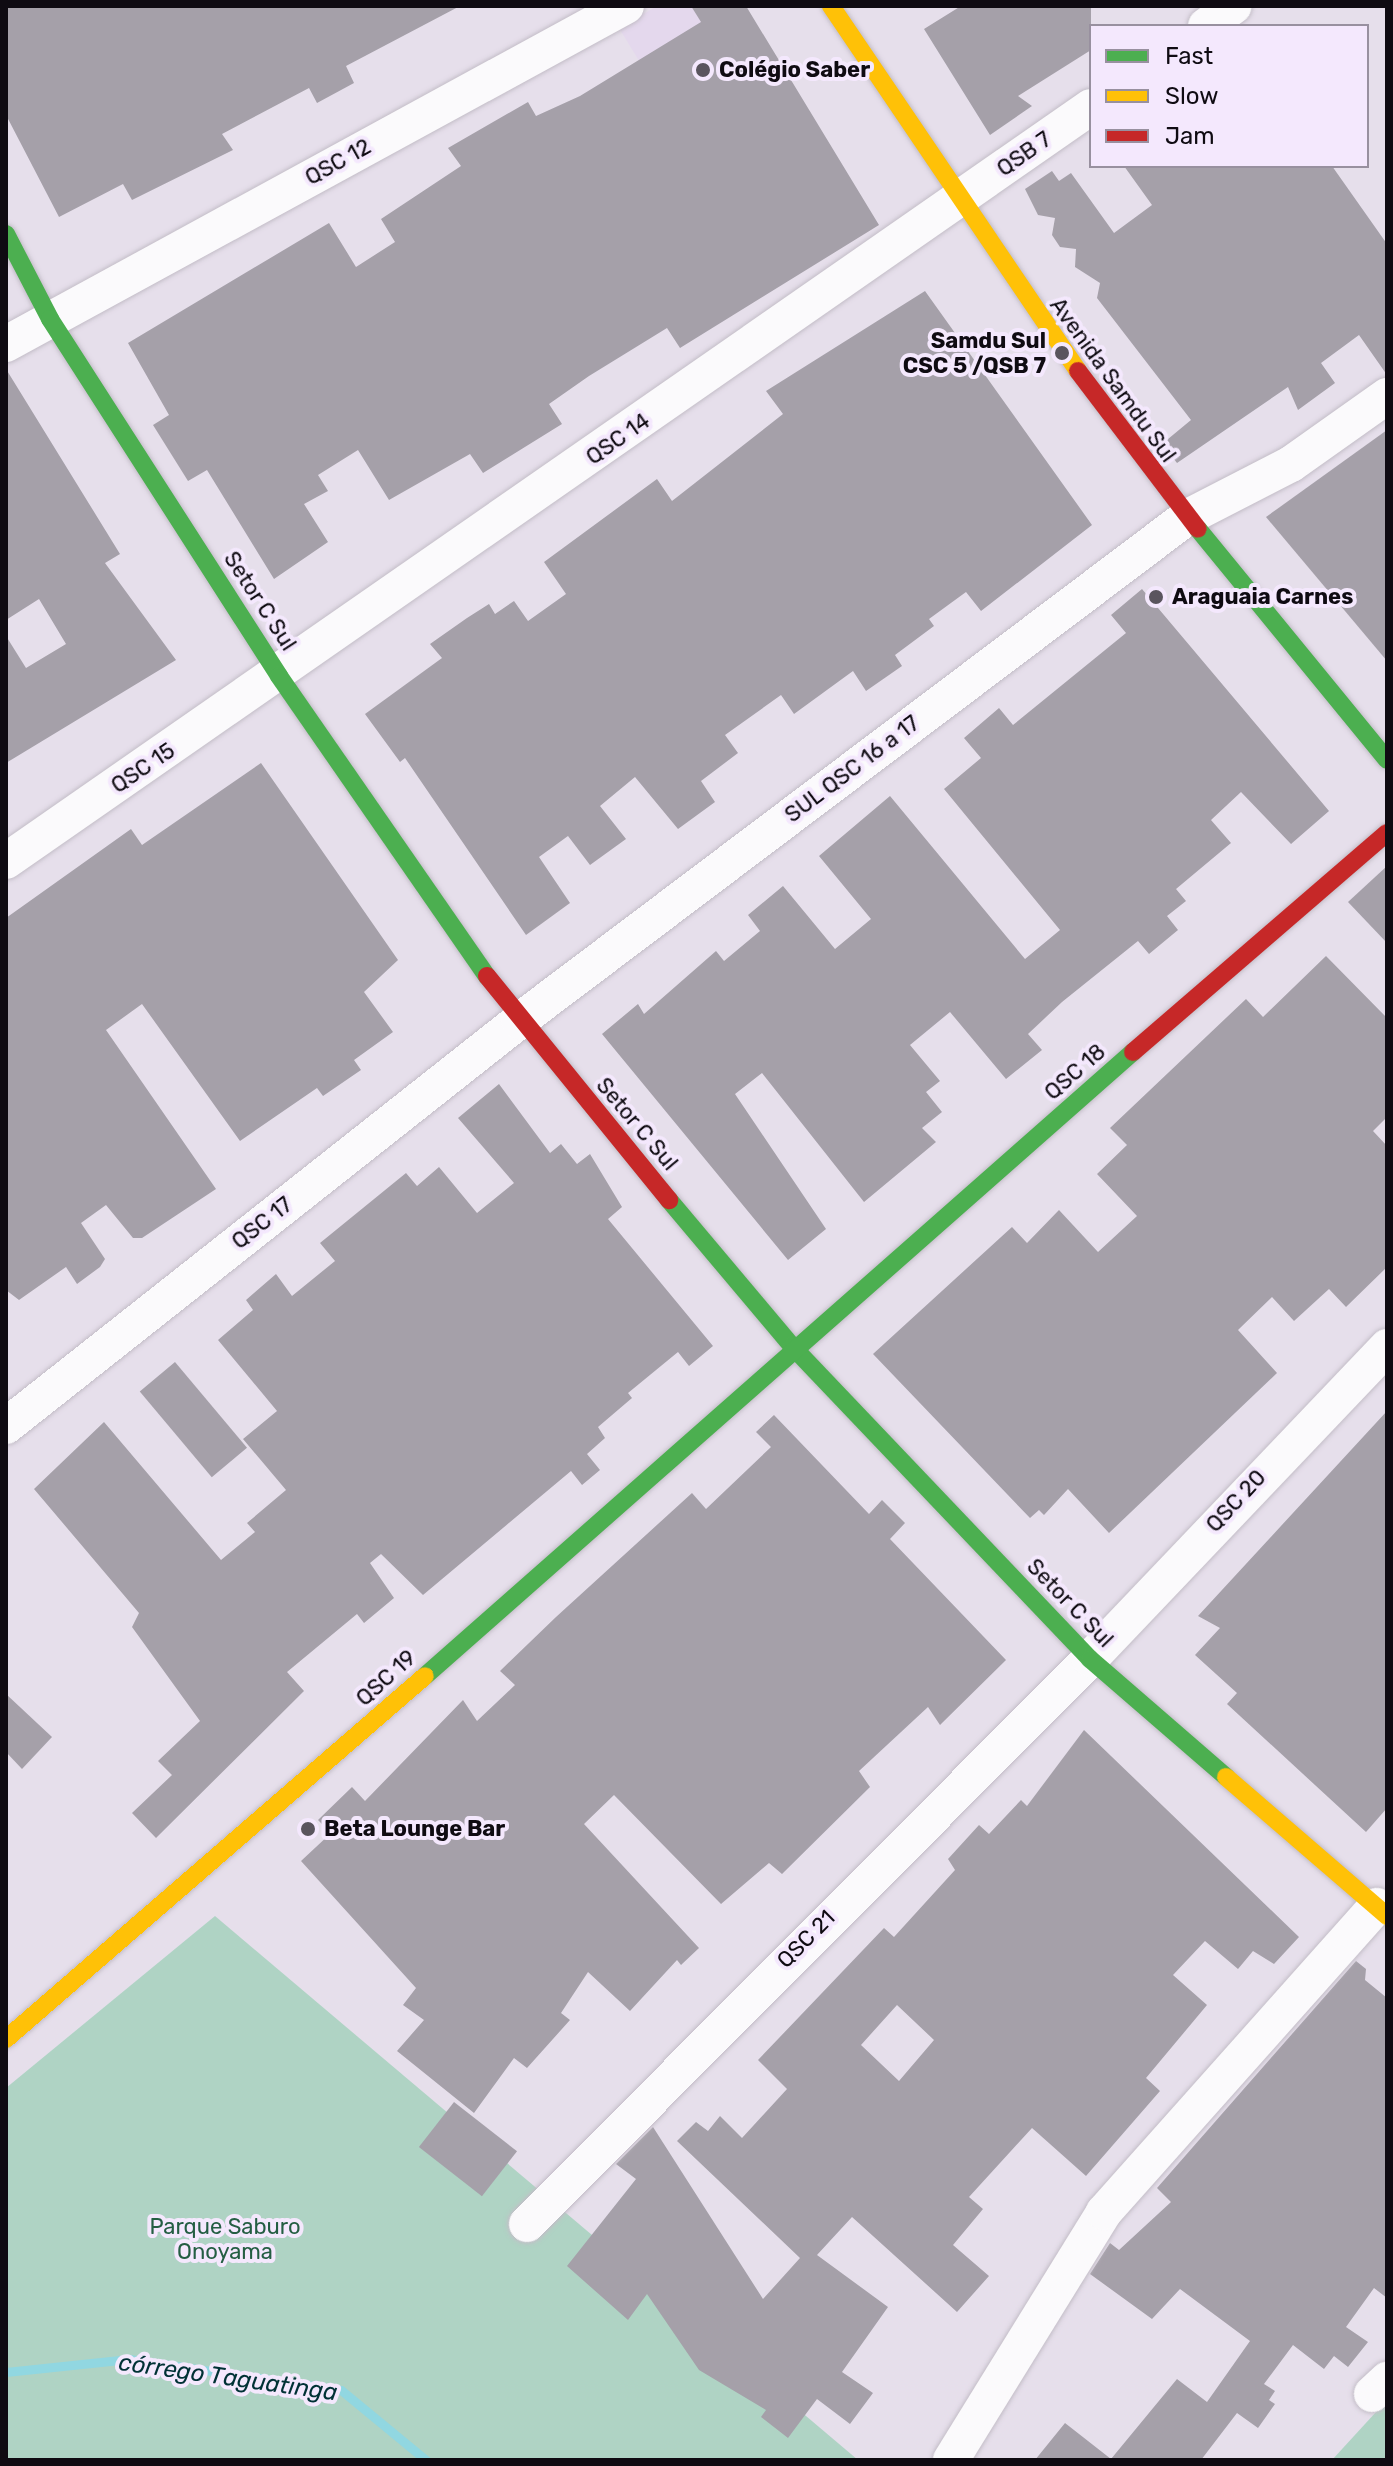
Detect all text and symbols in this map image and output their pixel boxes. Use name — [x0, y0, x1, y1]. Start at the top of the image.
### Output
legend — [1089, 24, 1369, 168]
text: Fast — [1165, 42, 1213, 70]
place label: Colégio Saber — [719, 57, 870, 83]
marker: Colégio Saber — [694, 61, 712, 79]
text: Slow — [1165, 82, 1218, 110]
text: Jam — [1165, 122, 1215, 150]
street label: QSB 7 — [992, 126, 1056, 182]
street label: QSC 12 — [301, 133, 375, 191]
street label: Avenida Samdu Sul — [1044, 293, 1182, 467]
place label: Samdu Sul CSC 5 /QSB 7 — [903, 327, 1046, 378]
marker: Samdu Sul CSC 5 /QSB 7 — [1053, 344, 1071, 362]
street label: QSC 14 — [581, 408, 655, 470]
street label: Setor C Sul — [218, 546, 302, 656]
place label: Araguaia Carnes — [1172, 584, 1353, 610]
marker: Araguaia Carnes — [1147, 588, 1165, 606]
street label: SUL QSC 16 a 17 — [779, 710, 925, 828]
street label: QSC 15 — [106, 737, 180, 799]
street label: QSC 18 — [1039, 1038, 1111, 1106]
street label: Setor C Sul — [590, 1072, 684, 1176]
street label: QSC 17 — [227, 1191, 297, 1255]
street label: QSC 20 — [1201, 1464, 1271, 1538]
street label: Setor C Sul — [1021, 1553, 1119, 1653]
street label: QSC 19 — [351, 1644, 421, 1712]
place label: Beta Lounge Bar — [324, 1816, 505, 1842]
marker: Beta Lounge Bar — [299, 1820, 317, 1838]
street label: QSC 21 — [772, 1905, 840, 1973]
park label: Parque Saburo Onoyama — [149, 2213, 301, 2264]
water label: córrego Taguatinga — [117, 2348, 339, 2408]

